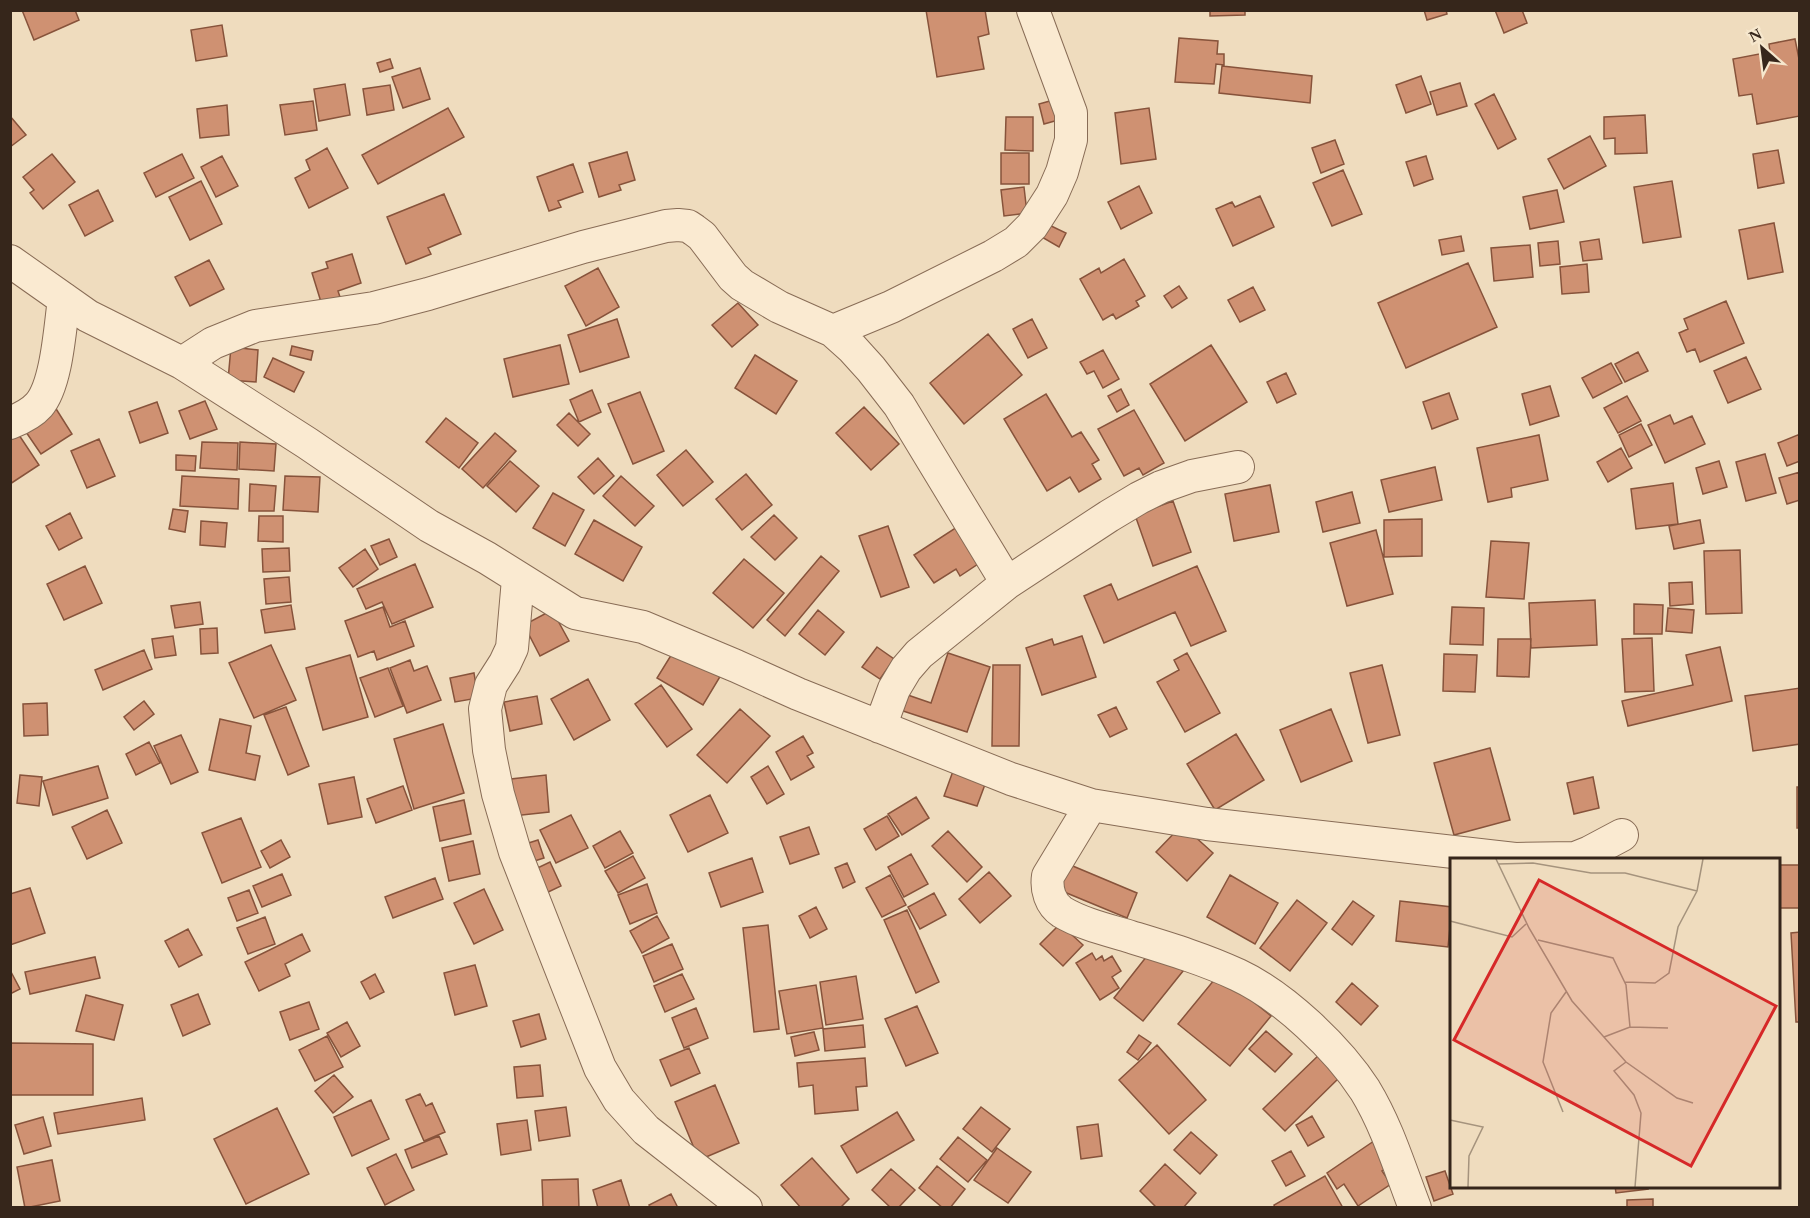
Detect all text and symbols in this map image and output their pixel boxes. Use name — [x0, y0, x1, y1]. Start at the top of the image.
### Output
north arrow — [1732, 18, 1792, 78]
text: N — [1746, 25, 1765, 45]
inset map — [1450, 858, 1780, 1188]

